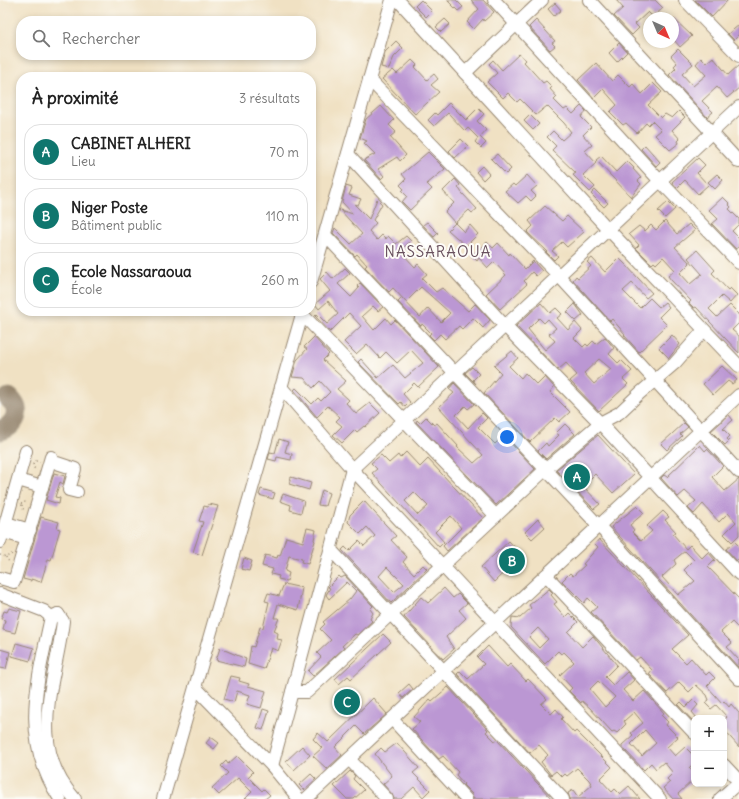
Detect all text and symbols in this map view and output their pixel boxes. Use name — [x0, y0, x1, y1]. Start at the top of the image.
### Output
north arrow — [643, 12, 679, 48]
search box — [16, 16, 316, 60]
icon: search — [30, 27, 52, 49]
text: Rechercher — [62, 29, 140, 48]
text: À proximité — [32, 87, 118, 109]
text: 3 résultats — [239, 90, 300, 107]
text: CABINET ALHERI — [71, 134, 191, 153]
text: A — [42, 144, 50, 161]
text: 70 m — [270, 144, 299, 161]
text: Lieu — [71, 153, 96, 170]
text: Niger Poste — [71, 198, 148, 217]
text: B — [42, 208, 50, 225]
text: 110 m — [266, 208, 299, 225]
text: Bâtiment public — [71, 217, 162, 234]
district label: NASSARAOUA — [385, 242, 491, 261]
text: Ecole Nassaraoua — [71, 262, 192, 281]
text: C — [42, 272, 50, 289]
text: 260 m — [261, 272, 299, 289]
text: École — [71, 281, 102, 298]
your location — [497, 427, 517, 447]
pin: A — [564, 462, 590, 492]
pin: B — [499, 546, 525, 576]
pin: C — [334, 687, 360, 717]
map controls — [691, 715, 727, 787]
button: + — [691, 715, 727, 751]
button: − — [691, 751, 727, 787]

